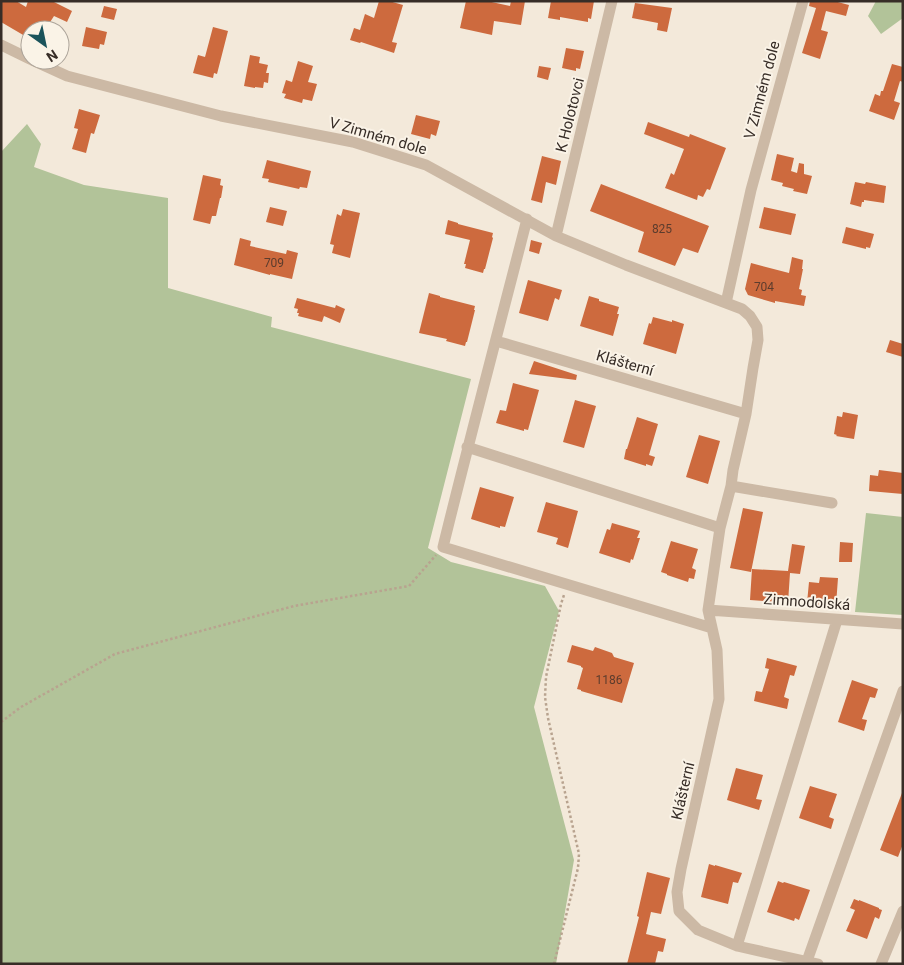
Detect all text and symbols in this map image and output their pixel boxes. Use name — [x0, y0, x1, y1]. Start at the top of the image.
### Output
north arrow — [20, 20, 70, 70]
street label: V Zimném dole — [740, 39, 784, 141]
text: N — [44, 46, 61, 65]
street label: K Holotovci — [552, 76, 588, 154]
street label: V Zimném dole — [327, 113, 429, 159]
house number: 825 — [652, 222, 672, 236]
house number: 709 — [264, 256, 284, 270]
house number: 704 — [754, 280, 774, 294]
street label: Klášterní — [594, 346, 657, 380]
street label: Zimnodolská — [763, 590, 851, 614]
house number: 1186 — [596, 673, 623, 687]
street label: Klášterní — [668, 759, 699, 822]

